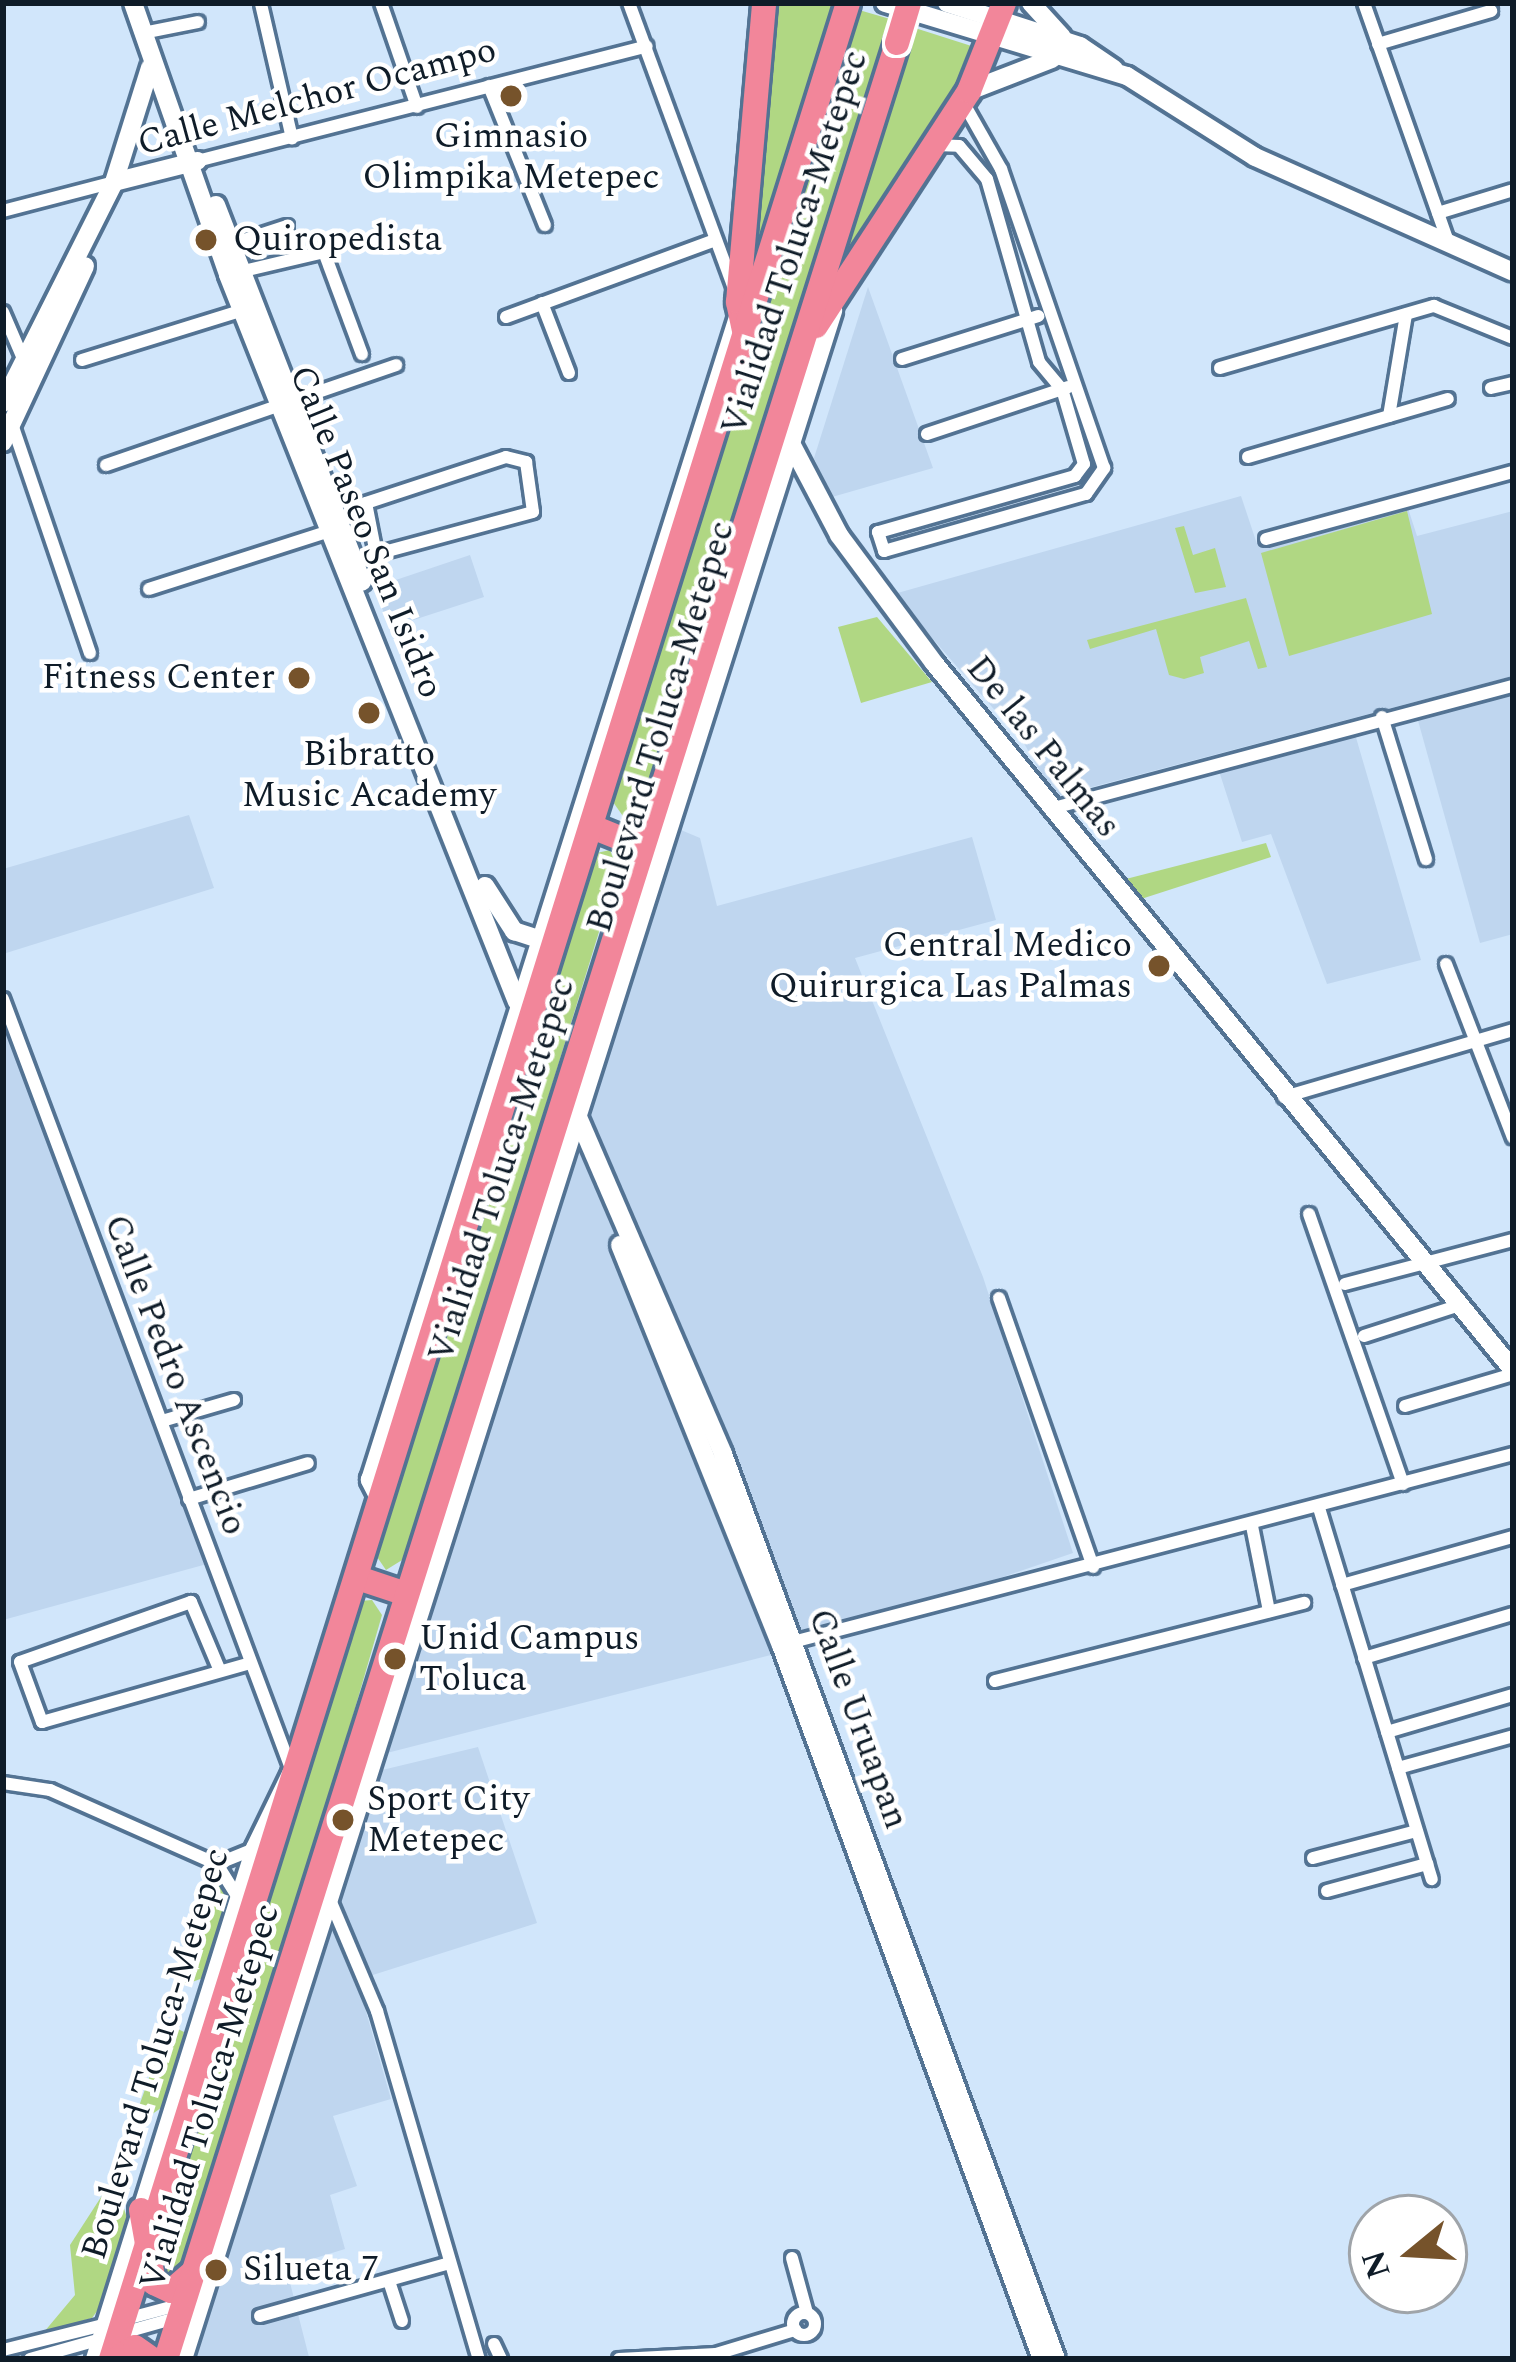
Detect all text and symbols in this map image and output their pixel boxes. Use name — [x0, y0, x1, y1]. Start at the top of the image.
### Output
street label: Calle Melchor Ocampo — [133, 28, 501, 166]
street label: Vialidad Toluca-Metepec — [712, 45, 878, 441]
marker: Gimnasio Olimpika Metepec — [498, 83, 524, 109]
place label: Gimnasio Olimpika Metepec — [362, 114, 660, 199]
place label: Quiropedista — [233, 218, 442, 262]
marker: Quiropedista — [190, 224, 222, 256]
street label: Calle Paseo San Isidro — [280, 360, 452, 704]
street label: Boulevard Toluca-Metepec — [578, 516, 744, 938]
street label: De las Palmas — [957, 647, 1129, 847]
place label: Fitness Center — [42, 656, 275, 700]
marker: Fitness Center — [286, 665, 312, 691]
marker: Bibratto Music Academy — [356, 700, 382, 726]
place label: Bibratto Music Academy — [242, 732, 496, 817]
place label: Central Medico Quirurgica Las Palmas — [769, 923, 1132, 1008]
marker: Central Medico Quirurgica Las Palmas — [1143, 950, 1175, 982]
street label: Vialidad Toluca-Metepec — [419, 972, 585, 1368]
street label: Calle Pedro Ascencio — [94, 1209, 256, 1541]
street label: Calle Uruapan — [798, 1603, 918, 1835]
place label: Unid Campus Toluca — [419, 1616, 639, 1701]
marker: Unid Campus Toluca — [382, 1646, 408, 1672]
place label: Sport City Metepec — [367, 1777, 530, 1862]
marker: Sport City Metepec — [330, 1807, 356, 1833]
street label: Boulevard Toluca-Metepec — [73, 1843, 239, 2265]
street label: Vialidad Toluca-Metepec — [131, 1899, 289, 2295]
north arrow — [1348, 2194, 1468, 2314]
text: N — [1349, 2244, 1405, 2285]
place label: Silueta 7 — [243, 2248, 379, 2292]
marker: Silueta 7 — [200, 2254, 232, 2286]

